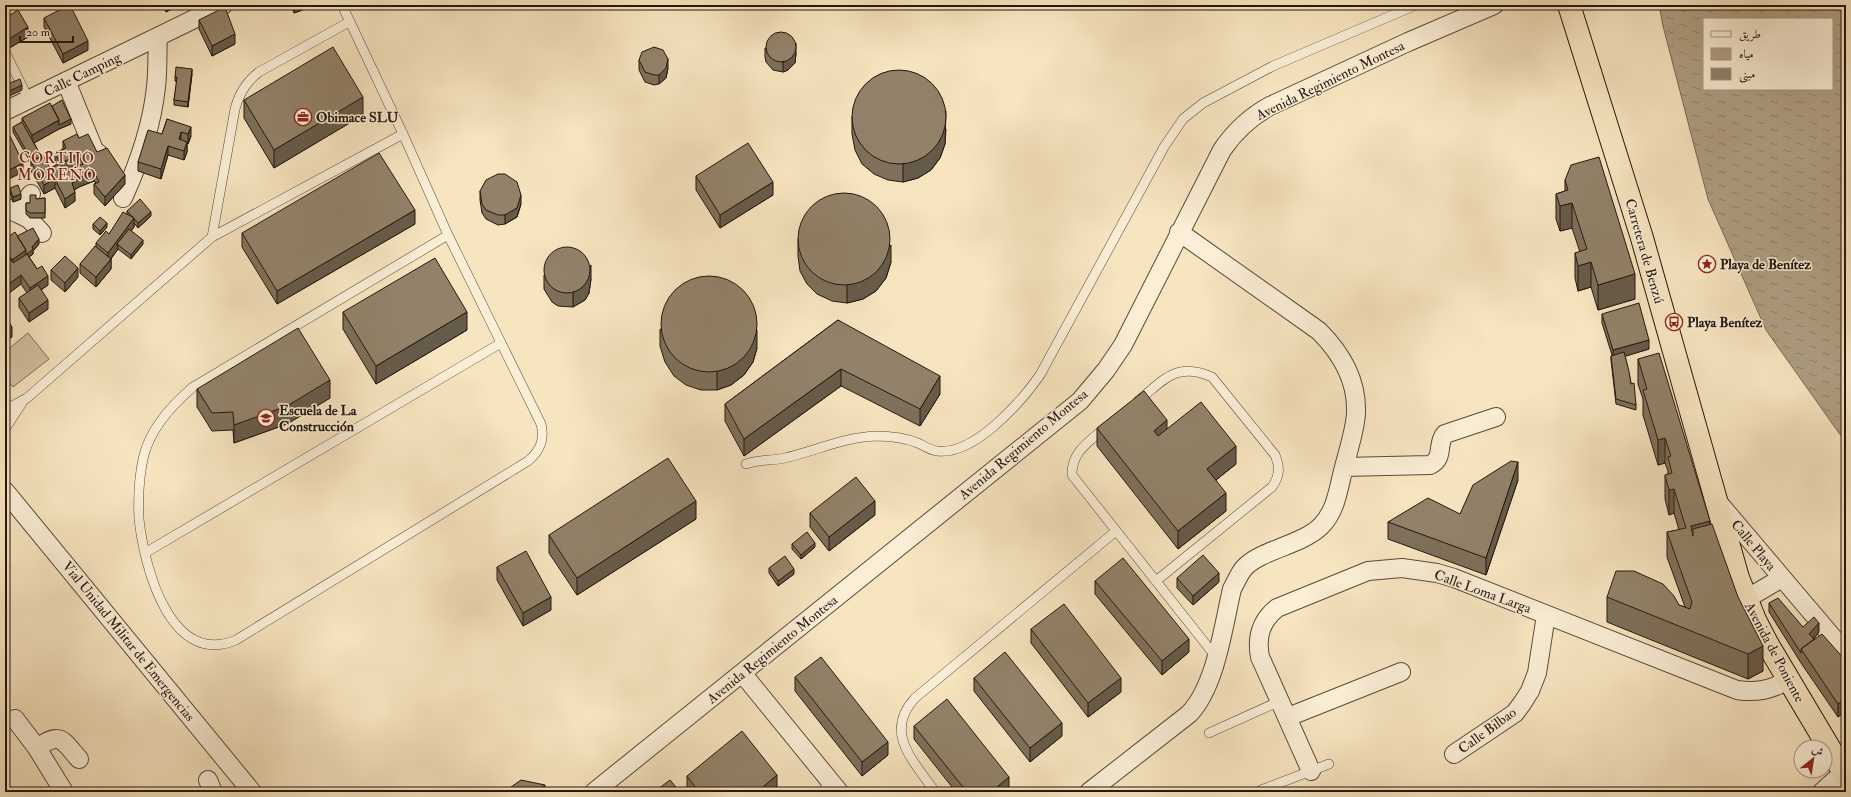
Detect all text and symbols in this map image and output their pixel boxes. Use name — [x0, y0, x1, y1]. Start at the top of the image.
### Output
scale bar — [20, 18, 73, 44]
legend — [1703, 18, 1833, 90]
text: 20 m — [26, 25, 51, 40]
text: طريق — [1739, 27, 1761, 42]
street label: Avenida Regimiento Montesa — [1252, 37, 1407, 124]
text: مياه — [1739, 47, 1754, 62]
street label: Calle Camping — [41, 48, 125, 101]
text: مبنى — [1739, 67, 1755, 83]
office icon: Obimace SLU — [293, 107, 313, 127]
place label: Obimace SLU — [316, 109, 399, 126]
district label: CORTIJO MORENO — [17, 149, 97, 185]
street label: Carretera de Benzú — [1621, 197, 1668, 306]
place icon: Playa de Benítez — [1697, 254, 1717, 274]
place label: Playa de Benítez — [1720, 256, 1811, 274]
bus stop icon: Playa Benítez — [1664, 312, 1684, 332]
place label: Playa Benítez — [1687, 314, 1762, 332]
street label: Avenida Regimiento Montesa — [955, 385, 1091, 504]
place label: Escuela de La Construcción — [279, 402, 358, 435]
school or university icon: Escuela de La Construcción — [256, 408, 276, 428]
street label: Calle Playa — [1727, 516, 1780, 575]
street label: Vial Unidad Militar de Emergencias — [59, 558, 199, 725]
street label: Calle Loma Larga — [1432, 566, 1534, 617]
street label: Avenida Regimiento Montesa — [703, 591, 841, 708]
street label: Avenida de Poniente — [1740, 598, 1808, 705]
street label: Calle Bilbao — [1455, 704, 1520, 757]
north arrow — [1793, 739, 1833, 779]
text: ش — [1810, 742, 1826, 759]

